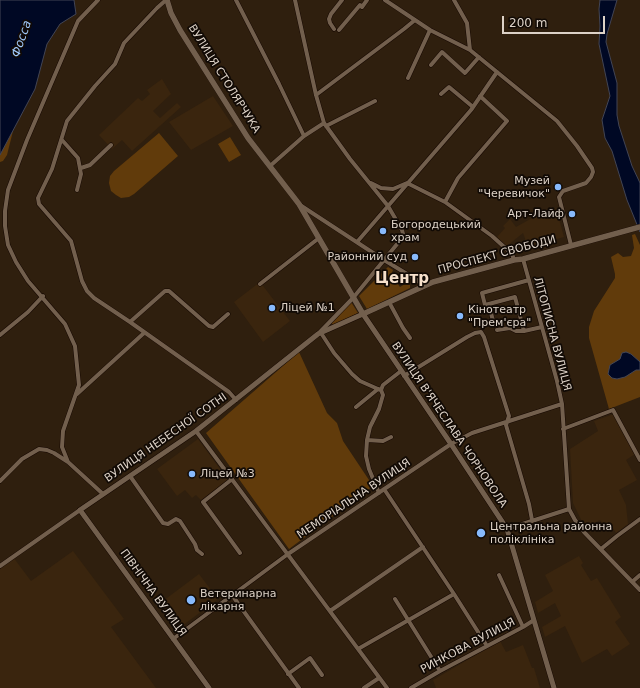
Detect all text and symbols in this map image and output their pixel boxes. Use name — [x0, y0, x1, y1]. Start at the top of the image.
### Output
scale bar — [504, 8, 607, 34]
text: 200 m — [509, 16, 547, 30]
water label: Фосса — [9, 19, 35, 59]
street label: ВУЛИЦЯ СТОЛЯРЧУКА — [185, 22, 263, 136]
place label: Музей "Черевичок" — [478, 174, 550, 200]
marker: Музей "Черевичок" — [553, 182, 563, 192]
place label: Арт-Лайф — [508, 207, 564, 221]
marker: Арт-Лайф — [567, 209, 577, 219]
place label: Богородецький храм — [391, 218, 481, 244]
marker: Богородецький храм — [378, 226, 388, 236]
street label: ПРОСПЕКТ СВОБОДИ — [437, 233, 557, 277]
place label: Районний суд — [327, 250, 407, 264]
marker: Районний суд — [410, 252, 420, 262]
district label: Центр — [375, 270, 429, 288]
street label: ЛІТОПИСНА ВУЛИЦЯ — [530, 276, 574, 392]
place label: Ліцей №1 — [280, 301, 335, 315]
marker: Ліцей №1 — [267, 303, 277, 313]
place label: Кінотеатр "Прем'єра" — [468, 303, 531, 329]
marker: Кінотеатр "Прем'єра" — [455, 311, 465, 321]
street label: ВУЛИЦЯ В'ЯЧЕСЛАВА ЧОРНОВОЛА — [388, 340, 510, 510]
street label: ВУЛИЦЯ НЕБЕСНОЇ СОТНІ — [102, 391, 230, 485]
street label: МЕМОРІАЛЬНА ВУЛИЦЯ — [295, 456, 413, 542]
place label: Ліцей №3 — [200, 467, 255, 481]
marker: Ліцей №3 — [187, 469, 197, 479]
place label: Центральна районна поліклініка — [490, 520, 612, 546]
marker: Центральна районна поліклініка — [475, 527, 487, 539]
street label: ПІВНІЧНА ВУЛИЦЯ — [117, 547, 189, 639]
place label: Ветеринарна лікарня — [200, 587, 276, 613]
marker: Ветеринарна лікарня — [185, 594, 197, 606]
street label: РИНКОВА ВУЛИЦЯ — [419, 616, 517, 676]

